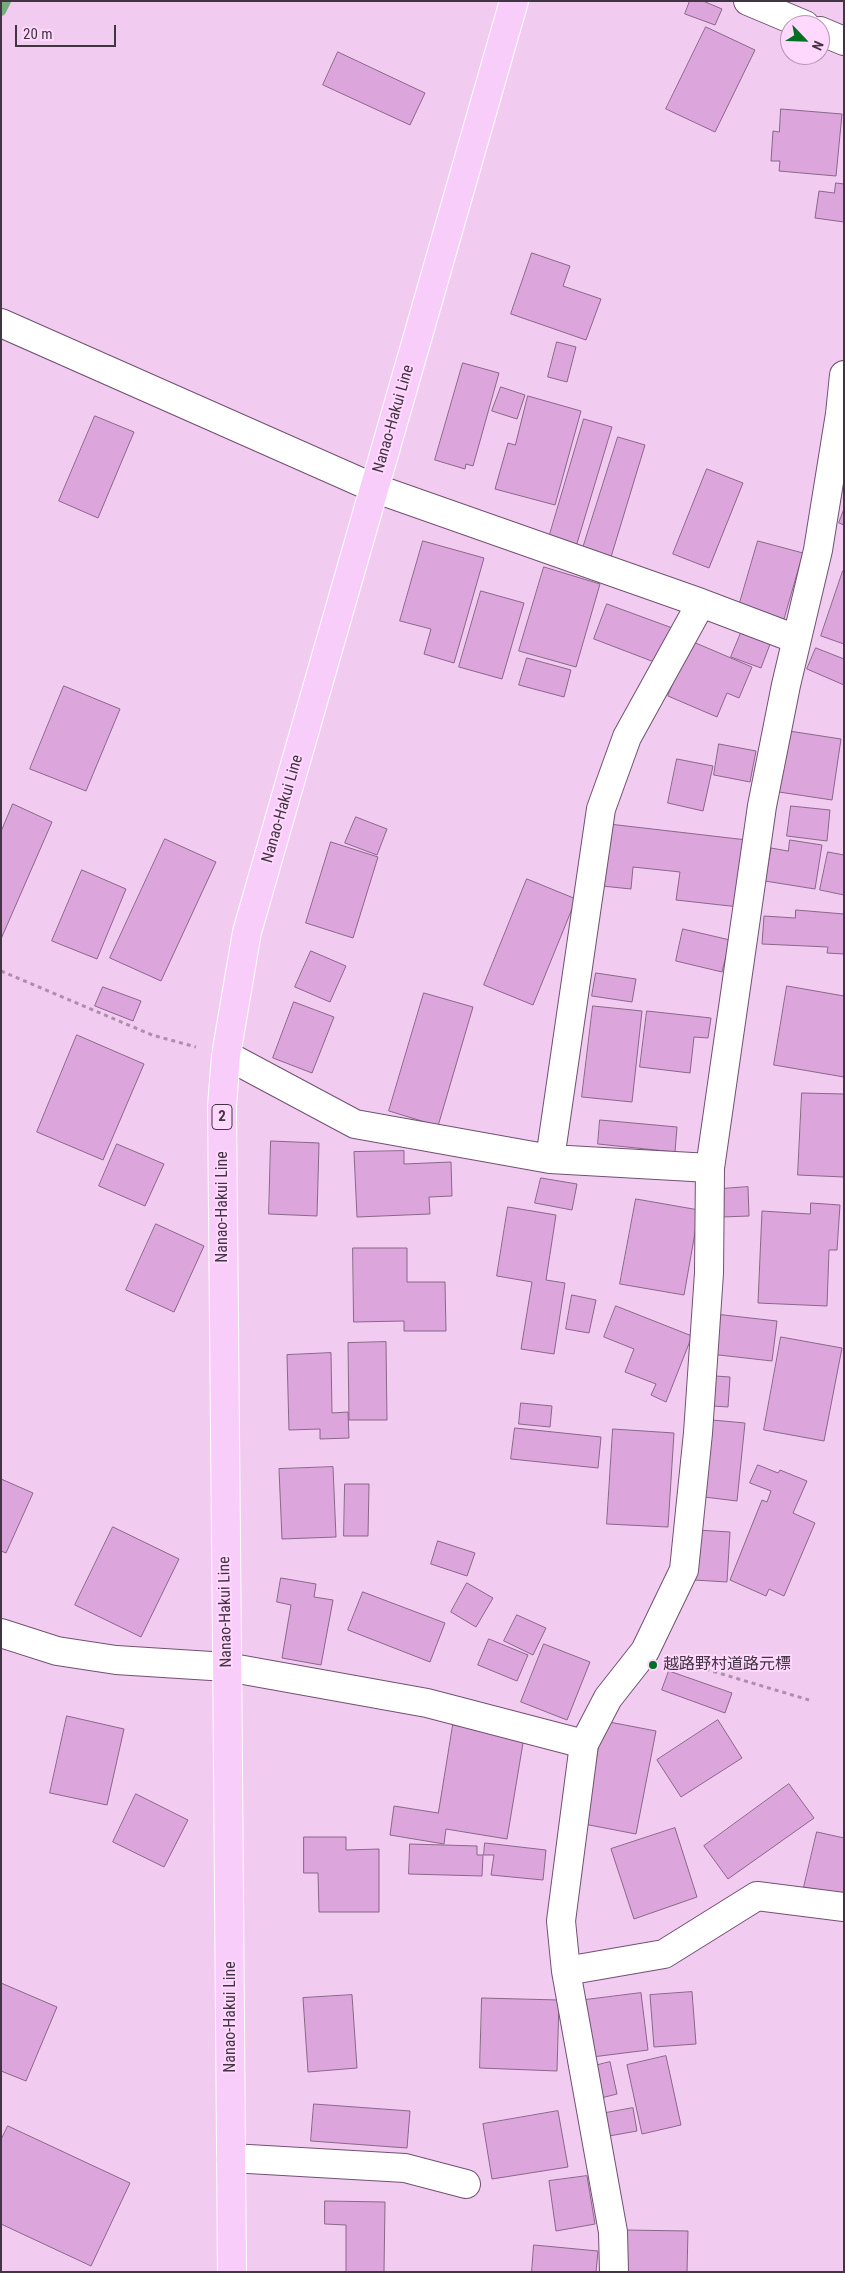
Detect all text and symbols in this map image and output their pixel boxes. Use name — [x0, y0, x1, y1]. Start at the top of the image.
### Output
scale bar — [18, 15, 119, 47]
north arrow — [780, 15, 830, 65]
text: 20 m — [23, 25, 53, 43]
text: N — [809, 39, 827, 53]
street label: Nanao-Hakui Line — [369, 363, 419, 475]
street label: Nanao-Hakui Line — [258, 753, 308, 865]
road number: 2 — [212, 1104, 232, 1130]
street label: Nanao-Hakui Line — [213, 1151, 233, 1263]
street label: Nanao-Hakui Line — [215, 1556, 237, 1668]
place label: 越路野村道路元標 — [663, 1655, 791, 1675]
marker: 越路野村道路元標 — [647, 1659, 659, 1671]
street label: Nanao-Hakui Line — [221, 1961, 241, 2073]

